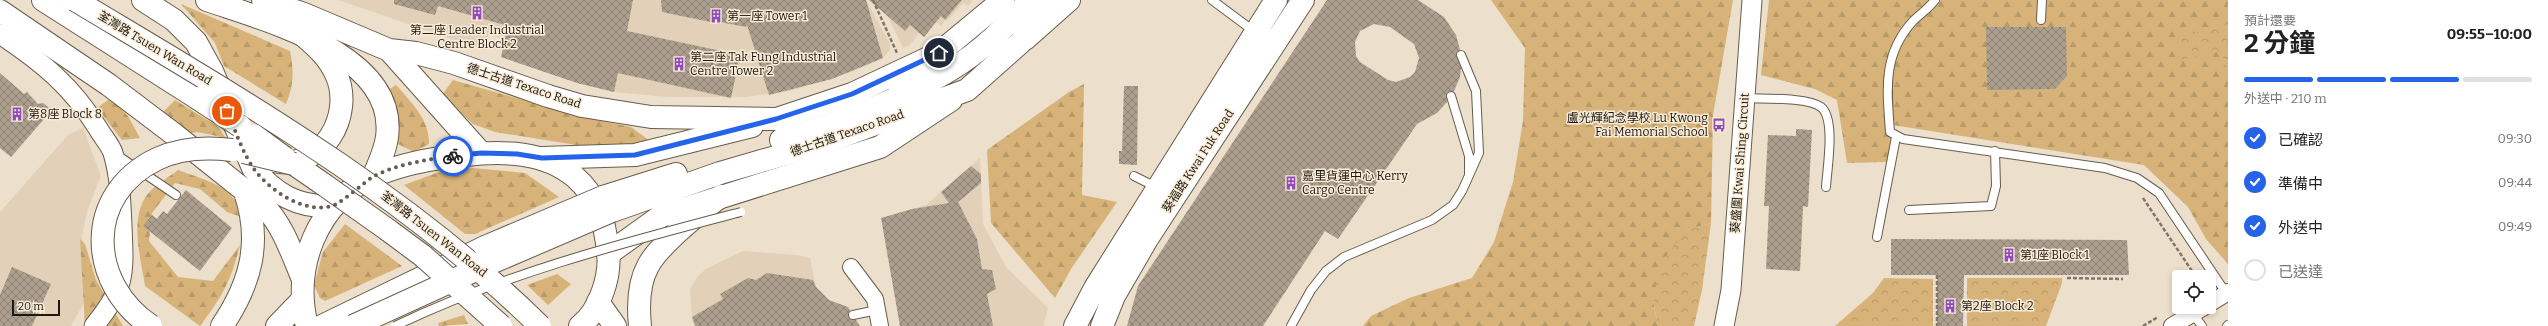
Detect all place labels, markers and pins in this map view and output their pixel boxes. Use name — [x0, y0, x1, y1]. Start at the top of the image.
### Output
building icon: 第二座 Leader Industrial Centre Block 2 — [469, 5, 485, 21]
building icon: 第一座 Tower 1 — [708, 8, 724, 24]
place label: 第一座 Tower 1 — [727, 9, 807, 23]
place label: 第二座 Leader Industrial Centre Block 2 — [410, 23, 545, 51]
pin — [922, 36, 956, 70]
place label: 第二座 Tak Fung Industrial Centre Tower 2 — [690, 50, 837, 78]
building icon: 第二座 Tak Fung Industrial Centre Tower 2 — [671, 56, 687, 72]
pin — [210, 94, 244, 128]
building icon: 第8座 Block 8 — [9, 106, 25, 122]
place label: 第8座 Block 8 — [28, 107, 102, 121]
place label: 盧光輝紀念學校 Lu Kwong Fai Memorial School — [1567, 111, 1709, 139]
bus stop icon: 盧光輝紀念學校 Lu Kwong Fai Memorial School — [1711, 117, 1727, 133]
place label: 嘉里貨運中心 Kerry Cargo Centre — [1302, 169, 1409, 197]
building icon: 嘉里貨運中心 Kerry Cargo Centre — [1283, 175, 1299, 191]
building icon: 第1座 Block 1 — [2001, 247, 2017, 263]
place label: 第1座 Block 1 — [2020, 248, 2089, 262]
building icon: 第2座 Block 2 — [1942, 298, 1958, 314]
place label: 第2座 Block 2 — [1961, 299, 2034, 313]

